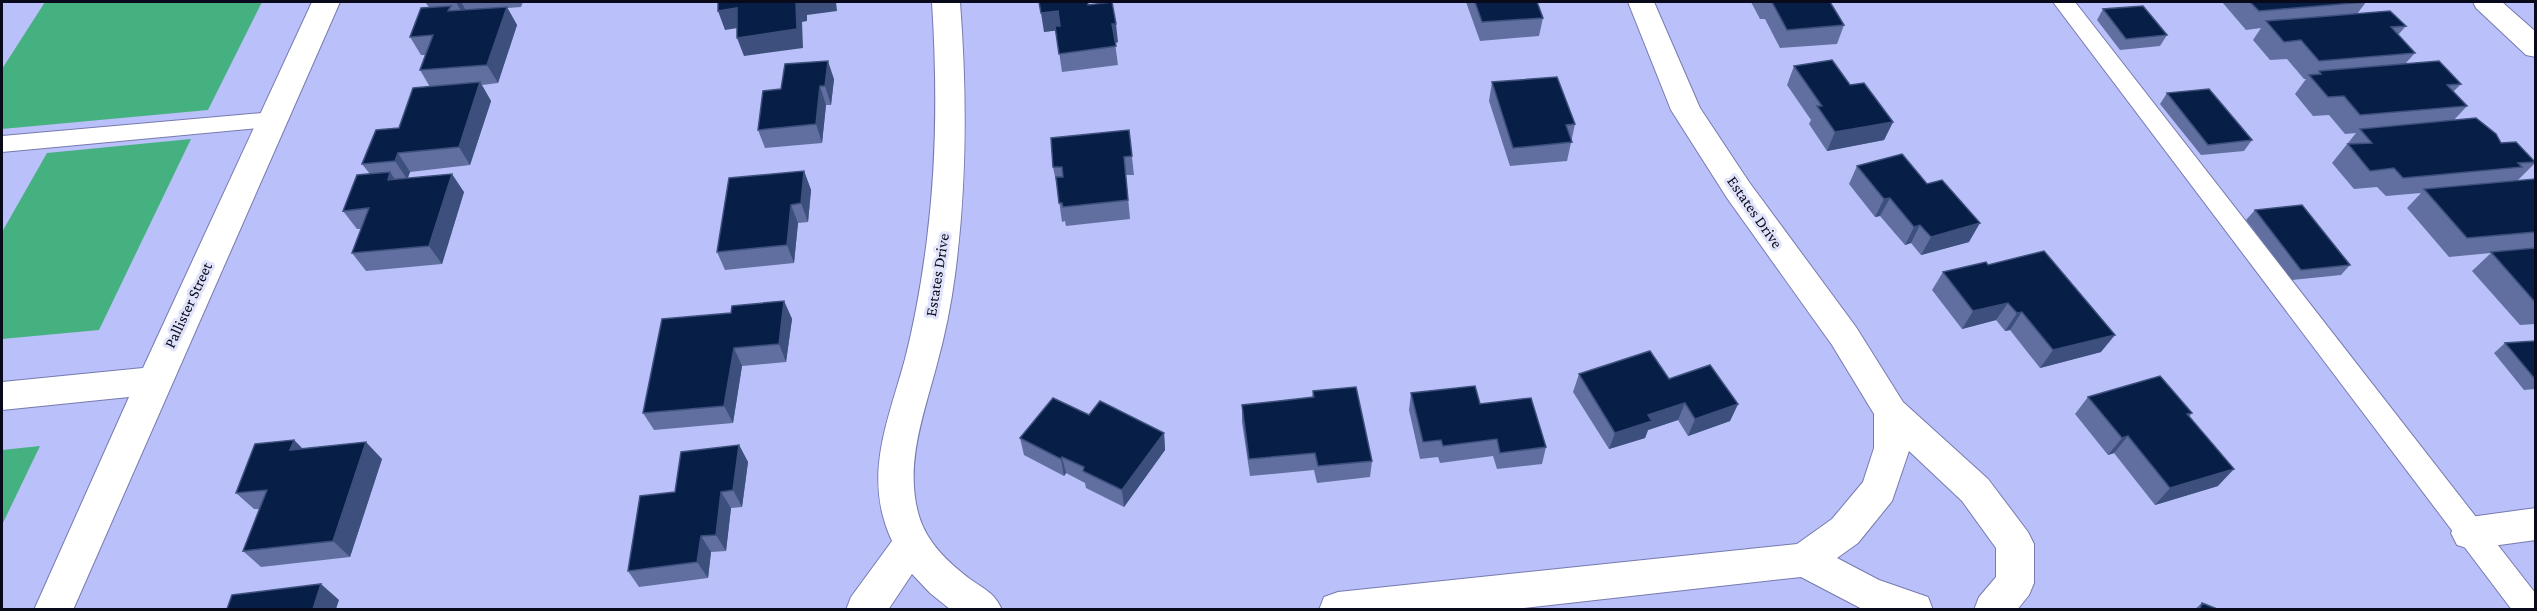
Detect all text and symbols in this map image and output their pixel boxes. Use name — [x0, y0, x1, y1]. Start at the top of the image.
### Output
street label: Estates Drive — [1724, 173, 1786, 251]
street label: Estates Drive — [922, 232, 952, 318]
street label: Pallister Street — [161, 259, 216, 350]

